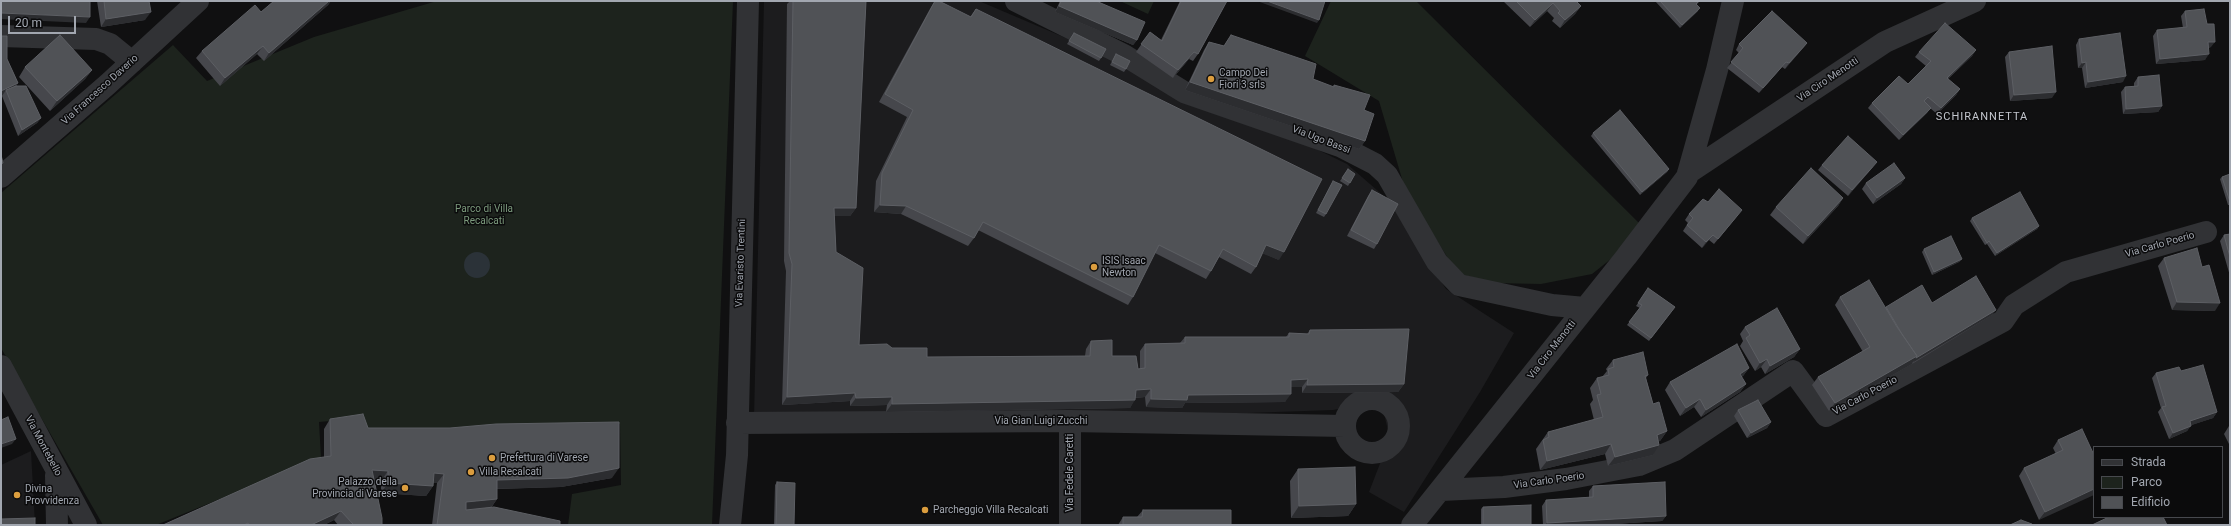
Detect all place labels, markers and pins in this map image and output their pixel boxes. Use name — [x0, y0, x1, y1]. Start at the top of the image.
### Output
place label: Campo Dei Fiori 3 srls — [1219, 67, 1268, 90]
marker: Campo Dei Fiori 3 srls — [1206, 74, 1216, 84]
place label: ISIS Isaac Newton — [1102, 255, 1146, 278]
marker: ISIS Isaac Newton — [1089, 262, 1099, 272]
place label: Prefettura di Varese — [500, 452, 588, 464]
marker: Prefettura di Varese — [487, 453, 497, 463]
place label: Villa Recalcati — [479, 466, 542, 478]
marker: Villa Recalcati — [466, 467, 476, 477]
place label: Palazzo della Provincia di Varese — [312, 476, 397, 500]
place label: Divina Provvidenza — [25, 483, 79, 506]
marker: Palazzo della Provincia di Varese — [400, 483, 410, 493]
marker: Divina Provvidenza — [12, 490, 22, 500]
place label: Parcheggio Villa Recalcati — [933, 504, 1048, 516]
marker: Parcheggio Villa Recalcati — [920, 505, 930, 515]

